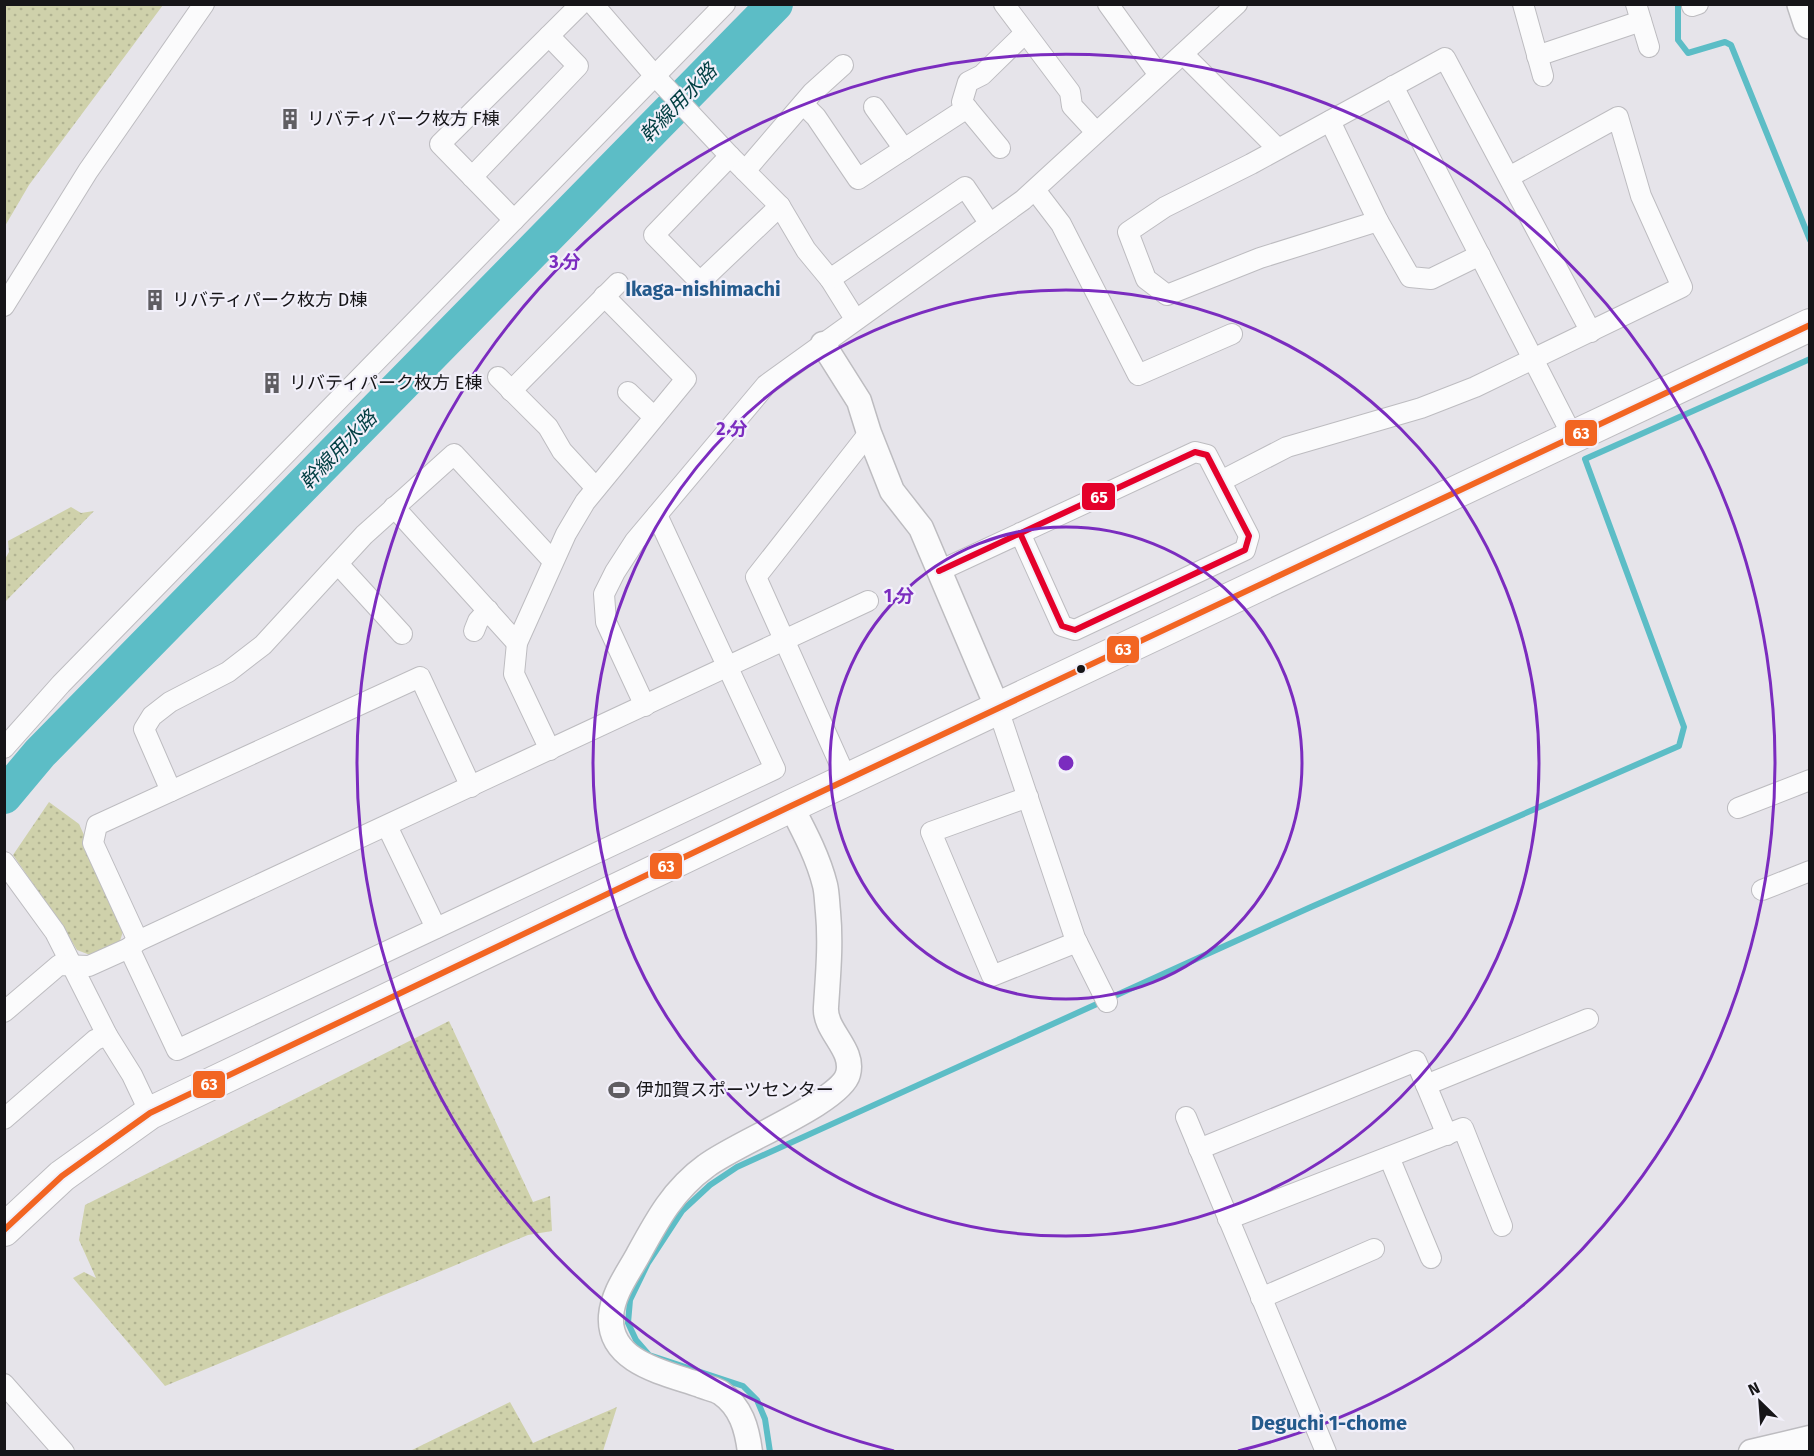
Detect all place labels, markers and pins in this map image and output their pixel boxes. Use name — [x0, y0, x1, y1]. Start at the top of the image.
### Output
building icon: リバティパーク枚方 F棟 — [278, 107, 302, 131]
place label: リバティパーク枚方 F棟 — [307, 108, 500, 130]
building icon: リバティパーク枚方 D棟 — [143, 288, 167, 312]
place label: リバティパーク枚方 D棟 — [172, 289, 367, 311]
building icon: リバティパーク枚方 E棟 — [260, 371, 284, 395]
place label: リバティパーク枚方 E棟 — [289, 372, 482, 394]
unlabelled marker — [1075, 663, 1087, 675]
centre of rings — [1056, 753, 1076, 773]
sports icon: 伊加賀スポーツセンター — [607, 1078, 631, 1102]
place label: 伊加賀スポーツセンター — [636, 1079, 834, 1101]

